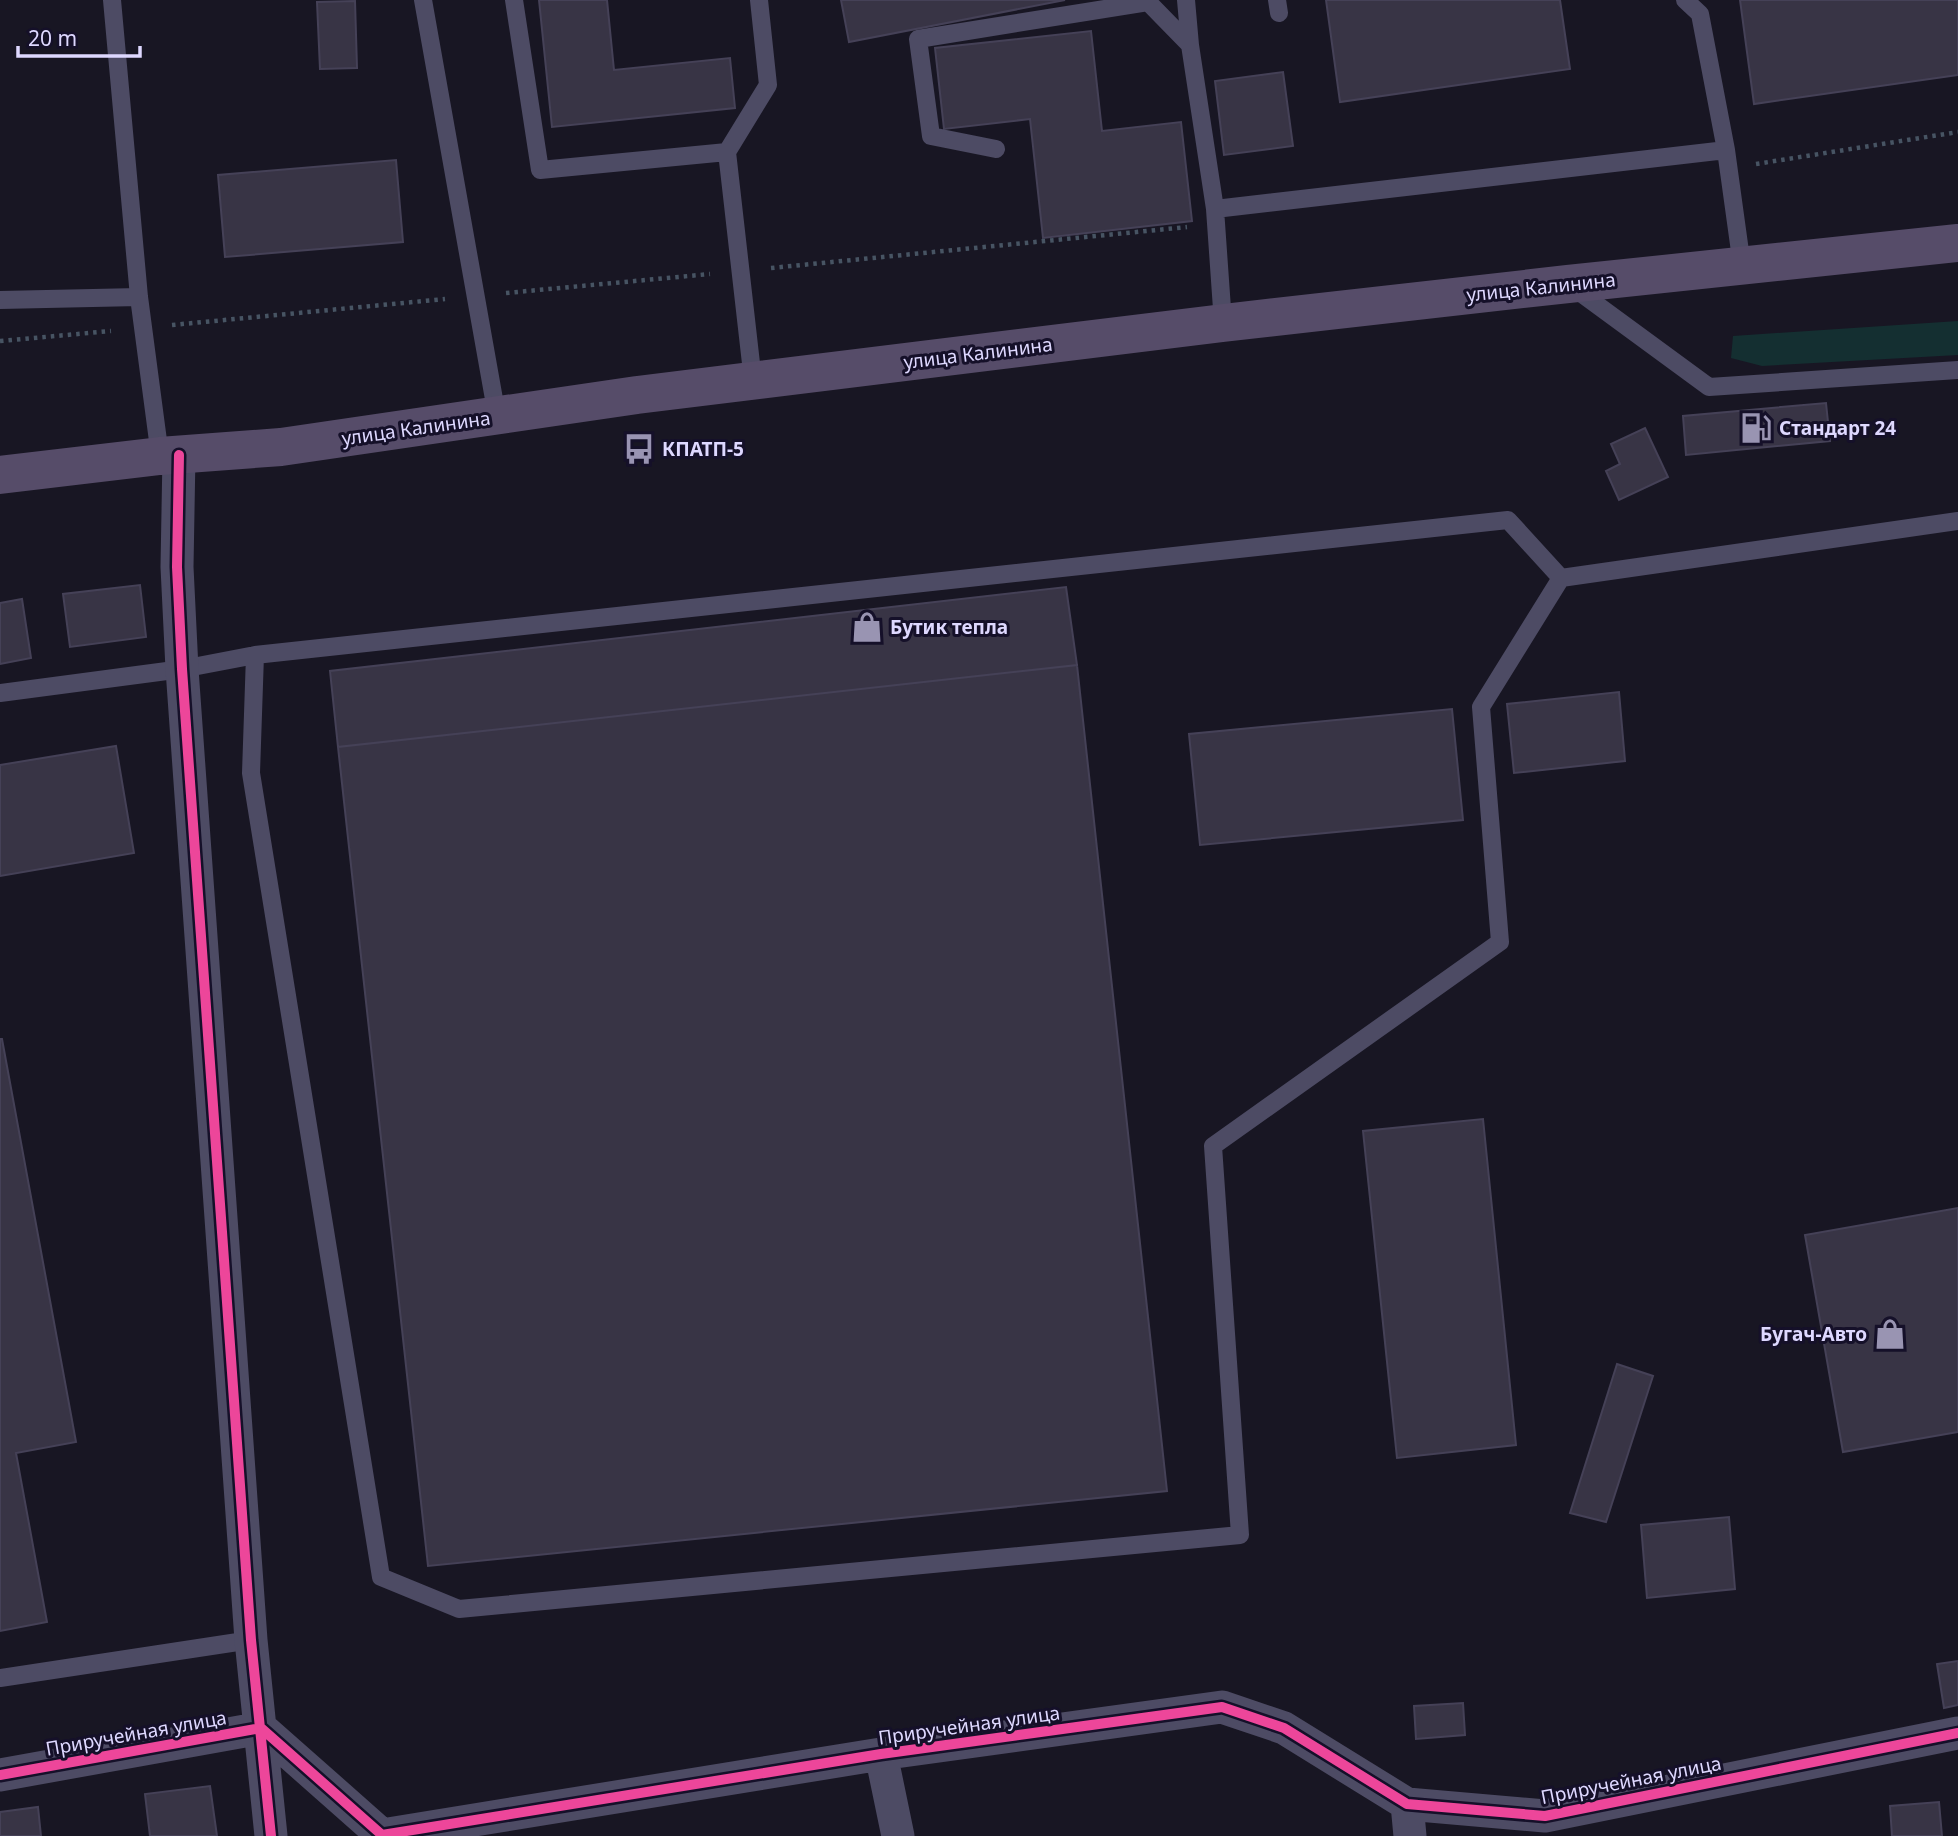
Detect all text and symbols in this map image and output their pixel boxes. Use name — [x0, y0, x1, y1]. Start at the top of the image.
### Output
scale bar — [18, 14, 140, 58]
text: 20 m — [28, 24, 77, 52]
street label: улица Калинина — [1465, 266, 1617, 308]
street label: улица Калинина — [902, 331, 1054, 375]
street label: улица Калинина — [340, 405, 492, 451]
fuel station icon: Стандарт 24 — [1739, 411, 1773, 445]
place label: Стандарт 24 — [1779, 415, 1896, 441]
bus stop icon: КПАТП-5 — [622, 432, 656, 466]
place label: КПАТП-5 — [662, 436, 744, 462]
shop icon: Бутик тепла — [850, 610, 884, 644]
place label: Бутик тепла — [890, 614, 1008, 640]
shop icon: Бугач-Авто — [1873, 1317, 1907, 1351]
place label: Бугач-Авто — [1760, 1321, 1867, 1347]
street label: Приручейная улица — [876, 1699, 1062, 1751]
street label: Приручейная улица — [43, 1704, 229, 1762]
street label: Приручейная улица — [1539, 1750, 1723, 1810]

